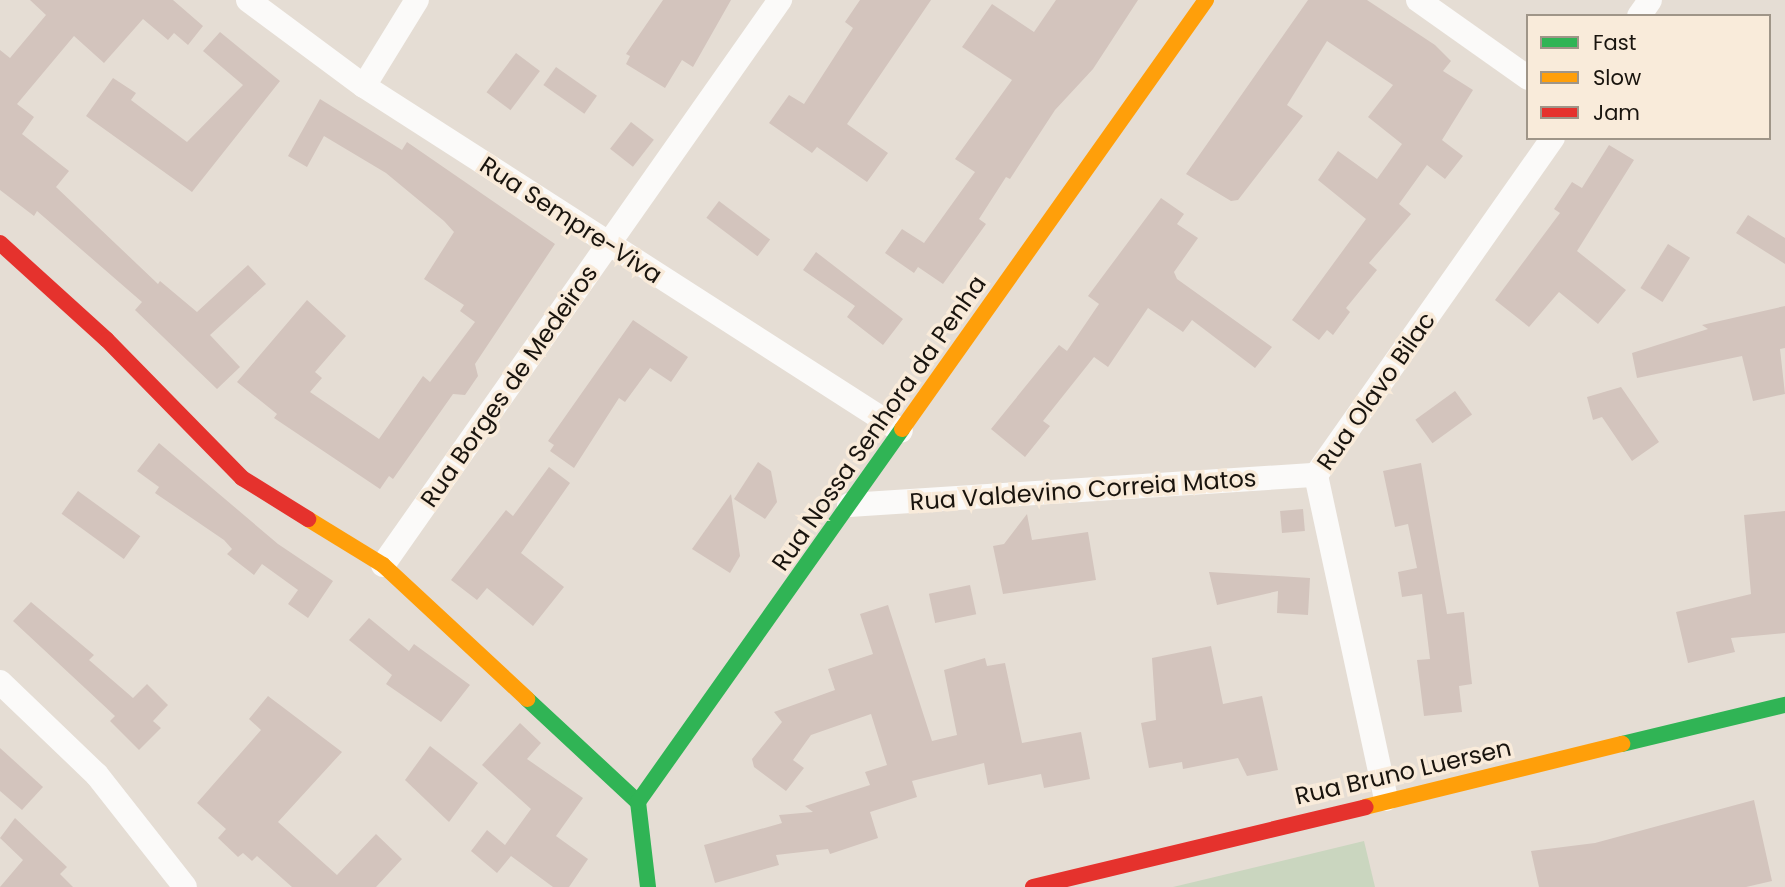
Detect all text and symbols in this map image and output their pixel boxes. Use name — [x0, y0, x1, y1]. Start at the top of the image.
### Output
legend — [1526, 14, 1771, 140]
text: Fast — [1593, 28, 1636, 57]
text: Slow — [1593, 63, 1641, 92]
text: Jam — [1593, 98, 1640, 127]
street label: Rua Sempre-Viva — [475, 150, 667, 290]
street label: Rua Borges de Medeiros — [414, 260, 604, 512]
street label: Rua Nossa Senhora da Penha — [766, 270, 992, 576]
street label: Rua Olavo Bilac — [1311, 307, 1441, 475]
street label: Rua Valdevino Correia Matos — [909, 464, 1257, 516]
street label: Rua Bruno Luersen — [1292, 733, 1514, 811]

